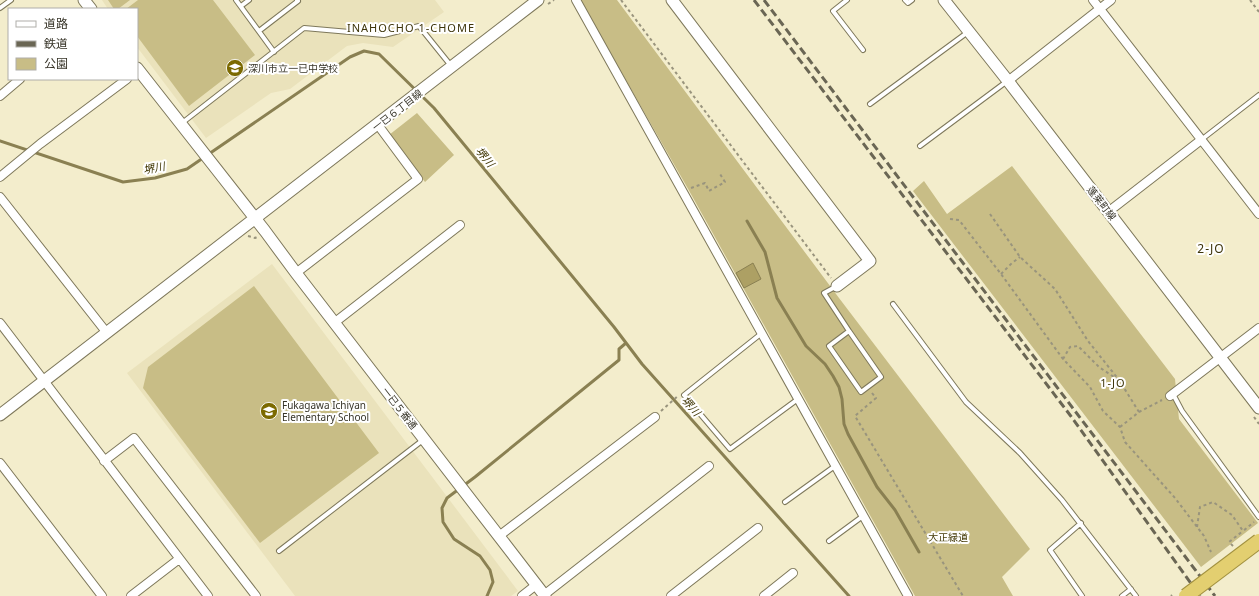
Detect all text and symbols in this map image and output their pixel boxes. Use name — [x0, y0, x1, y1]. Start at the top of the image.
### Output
legend — [8, 8, 138, 80]
text: 道路 — [44, 15, 68, 32]
district label: INAHOCHO 1-CHOME — [347, 20, 475, 35]
text: 鉄道 — [44, 35, 68, 52]
text: 公園 — [44, 55, 68, 72]
school or university icon: 深川市立一已中学校 — [225, 58, 245, 78]
place label: 深川市立一已中学校 — [248, 61, 338, 75]
street label: 一已６丁目線 — [369, 86, 425, 134]
water label: 堺川 — [473, 143, 499, 171]
water label: 堺川 — [142, 158, 167, 177]
street label: 蓬莱町線 — [1084, 183, 1120, 223]
district label: 2-JO — [1197, 240, 1225, 257]
district label: 1-JO — [1100, 375, 1126, 390]
street label: 一已５番通 — [379, 384, 421, 432]
water label: 堺川 — [678, 392, 705, 420]
place label: Fukagawa Ichiyan Elementary School — [282, 398, 369, 424]
school or university icon: Fukagawa Ichiyan Elementary School — [259, 401, 279, 421]
park label: 大正緑道 — [928, 530, 968, 544]

